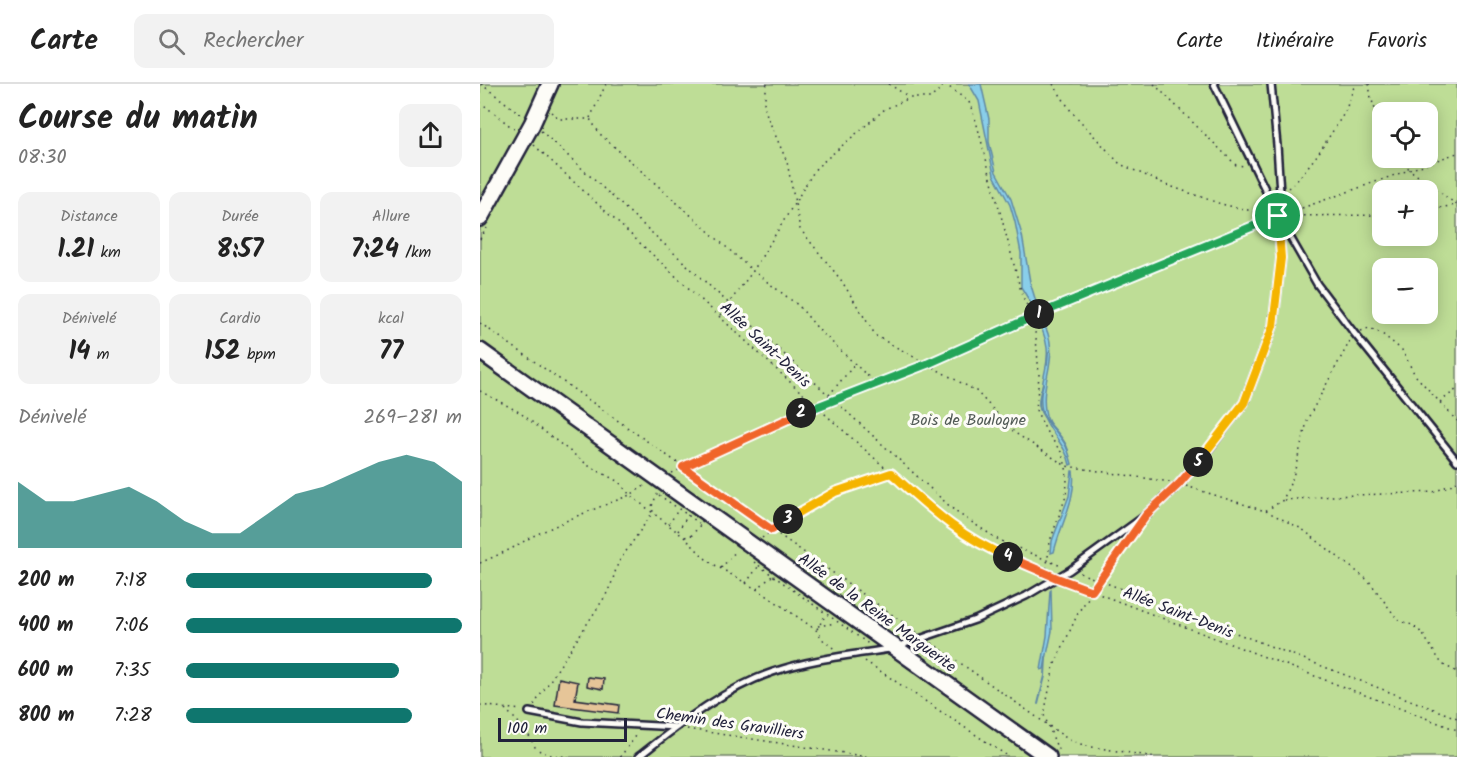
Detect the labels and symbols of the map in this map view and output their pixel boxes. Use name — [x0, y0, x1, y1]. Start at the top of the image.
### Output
pin — [1252, 190, 1303, 241]
street label: Allée Saint-Denis — [714, 296, 816, 394]
pin: 1 — [1024, 299, 1054, 329]
pin: 2 — [786, 398, 816, 428]
park label: Bois de Boulogne — [910, 408, 1026, 433]
pin: 5 — [1183, 447, 1213, 477]
pin: 3 — [773, 504, 803, 534]
pin: 4 — [993, 542, 1023, 572]
street label: Allée de la Reine Marguerite — [793, 547, 961, 679]
street label: Allée Saint-Denis — [1119, 580, 1237, 646]
street label: Chemin des Gravilliers — [654, 701, 806, 747]
scale bar — [498, 715, 627, 742]

